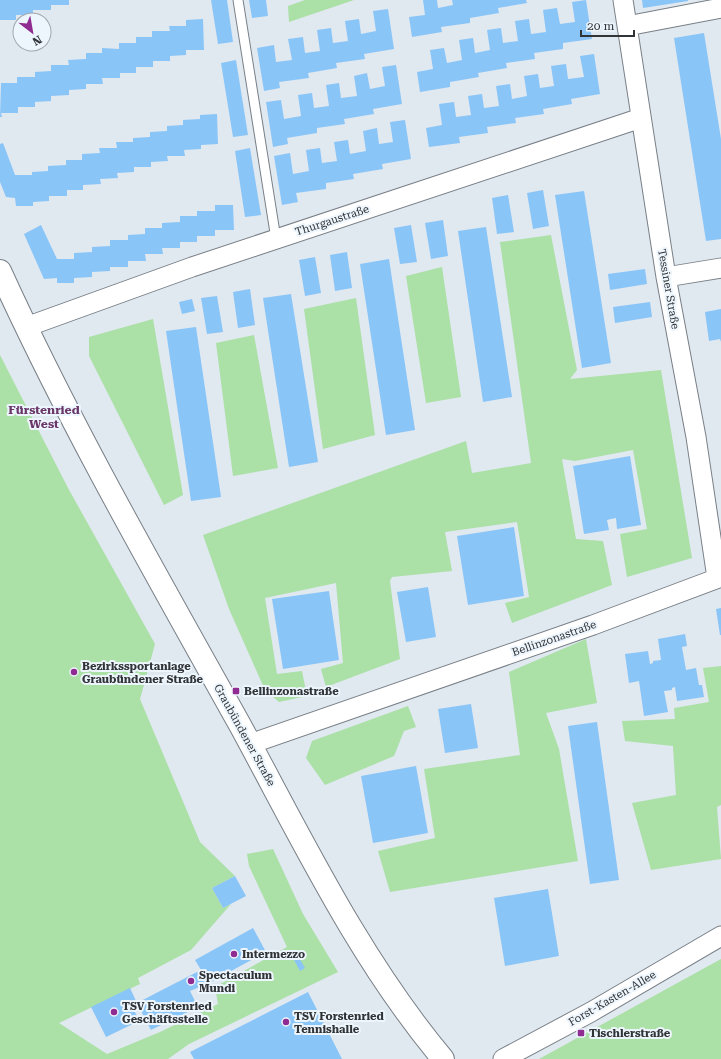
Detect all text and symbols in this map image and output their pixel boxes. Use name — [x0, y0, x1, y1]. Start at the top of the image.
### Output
north arrow — [12, 12, 52, 52]
scale bar — [581, 12, 634, 38]
text: 20 m — [587, 19, 614, 33]
text: N — [29, 32, 44, 48]
street label: Thurgaustraße — [294, 202, 371, 239]
street label: Tessiner Straße — [655, 248, 682, 330]
district label: Fürstenried West — [8, 403, 80, 431]
street label: Bellinzonastraße — [510, 618, 598, 659]
place label: Bezirkssportanlage Graubündener Straße — [82, 660, 204, 686]
marker: Bezirkssportanlage Graubündener Straße — [69, 667, 79, 677]
street label: Graubündener Straße — [211, 682, 278, 788]
place label: Bellinzonastraße — [244, 685, 339, 698]
marker: Bellinzonastraße — [231, 686, 241, 696]
place label: Intermezzo — [242, 948, 305, 961]
marker: Intermezzo — [229, 949, 239, 959]
street label: Forst-Kasten-Allee — [566, 968, 658, 1029]
place label: Spectaculum Mundi — [199, 969, 273, 995]
marker: Spectaculum Mundi — [186, 976, 196, 986]
place label: TSV Forstenried Geschäftsstelle — [122, 1000, 213, 1026]
marker: TSV Forstenried Geschäftsstelle — [109, 1007, 119, 1017]
place label: TSV Forstenried Tennishalle — [294, 1010, 385, 1036]
marker: TSV Forstenried Tennishalle — [281, 1017, 291, 1027]
place label: Tischlerstraße — [589, 1027, 671, 1040]
marker: Tischlerstraße — [576, 1028, 586, 1038]

